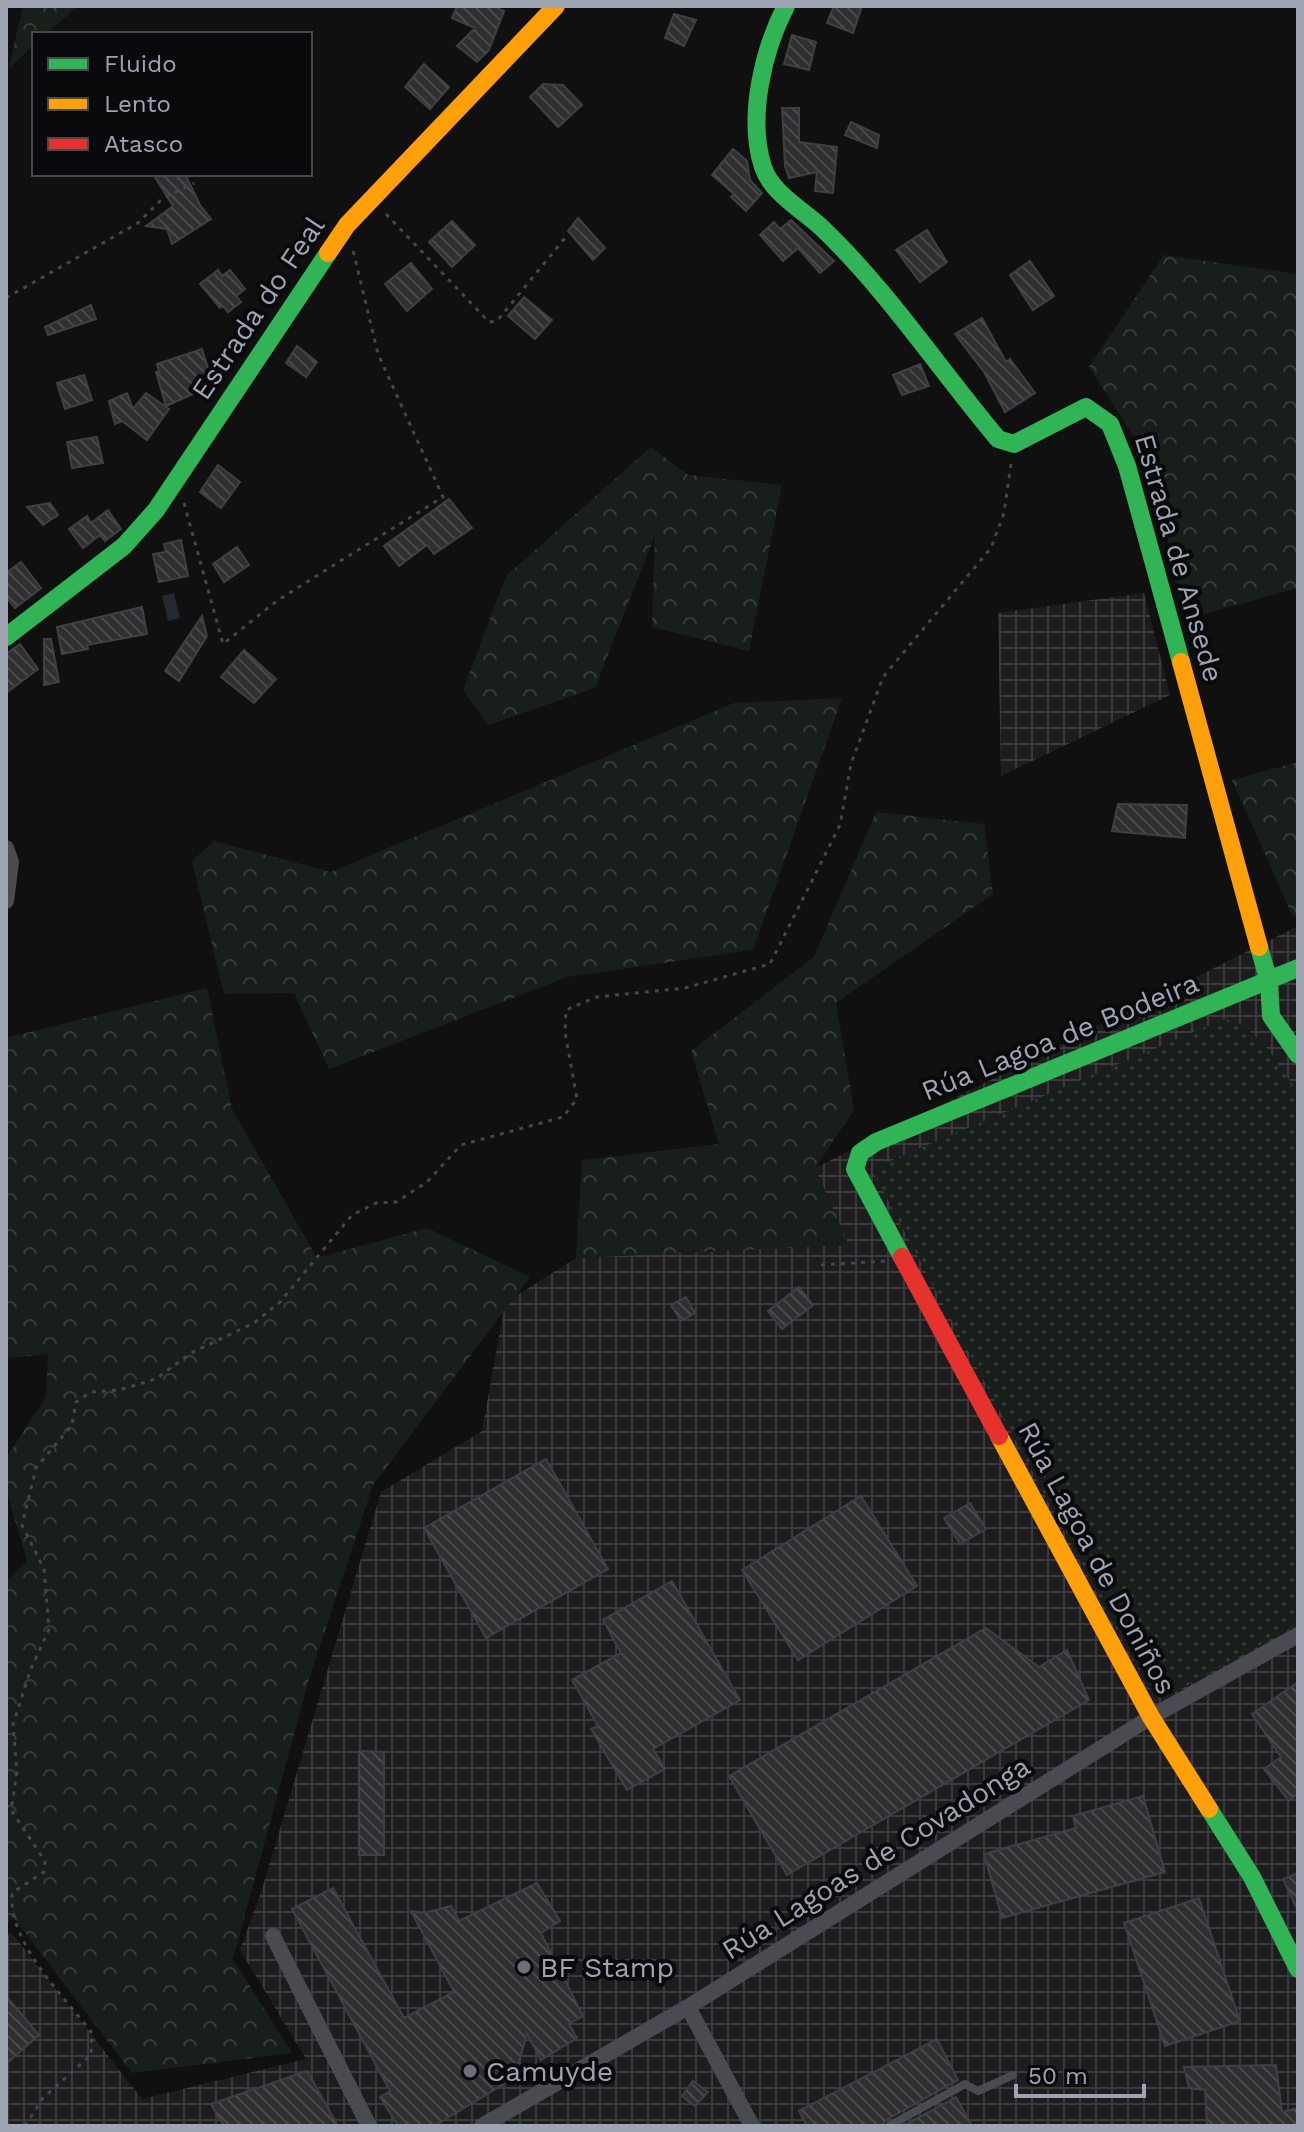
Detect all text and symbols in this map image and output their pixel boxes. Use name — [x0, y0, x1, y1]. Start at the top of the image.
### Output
legend — [32, 32, 312, 176]
text: Fluido — [104, 50, 177, 78]
text: Lento — [104, 90, 171, 118]
text: Atasco — [104, 130, 183, 158]
street label: Estrada do Feal — [185, 210, 332, 406]
street label: Estrada de Ansede — [1128, 430, 1230, 686]
street label: Rúa Lagoa de Bodeira — [917, 966, 1203, 1108]
street label: Rúa Lagoa de Doniños — [1011, 1416, 1183, 1700]
street label: Rúa Lagoas de Covadonga — [716, 1749, 1036, 1966]
place label: BF Stamp — [540, 1951, 674, 1984]
marker: BF Stamp — [515, 1958, 533, 1976]
scale bar — [1016, 2048, 1144, 2098]
place label: Camuyde — [486, 2055, 613, 2088]
marker: Camuyde — [461, 2062, 479, 2080]
text: 50 m — [1028, 2062, 1088, 2090]

